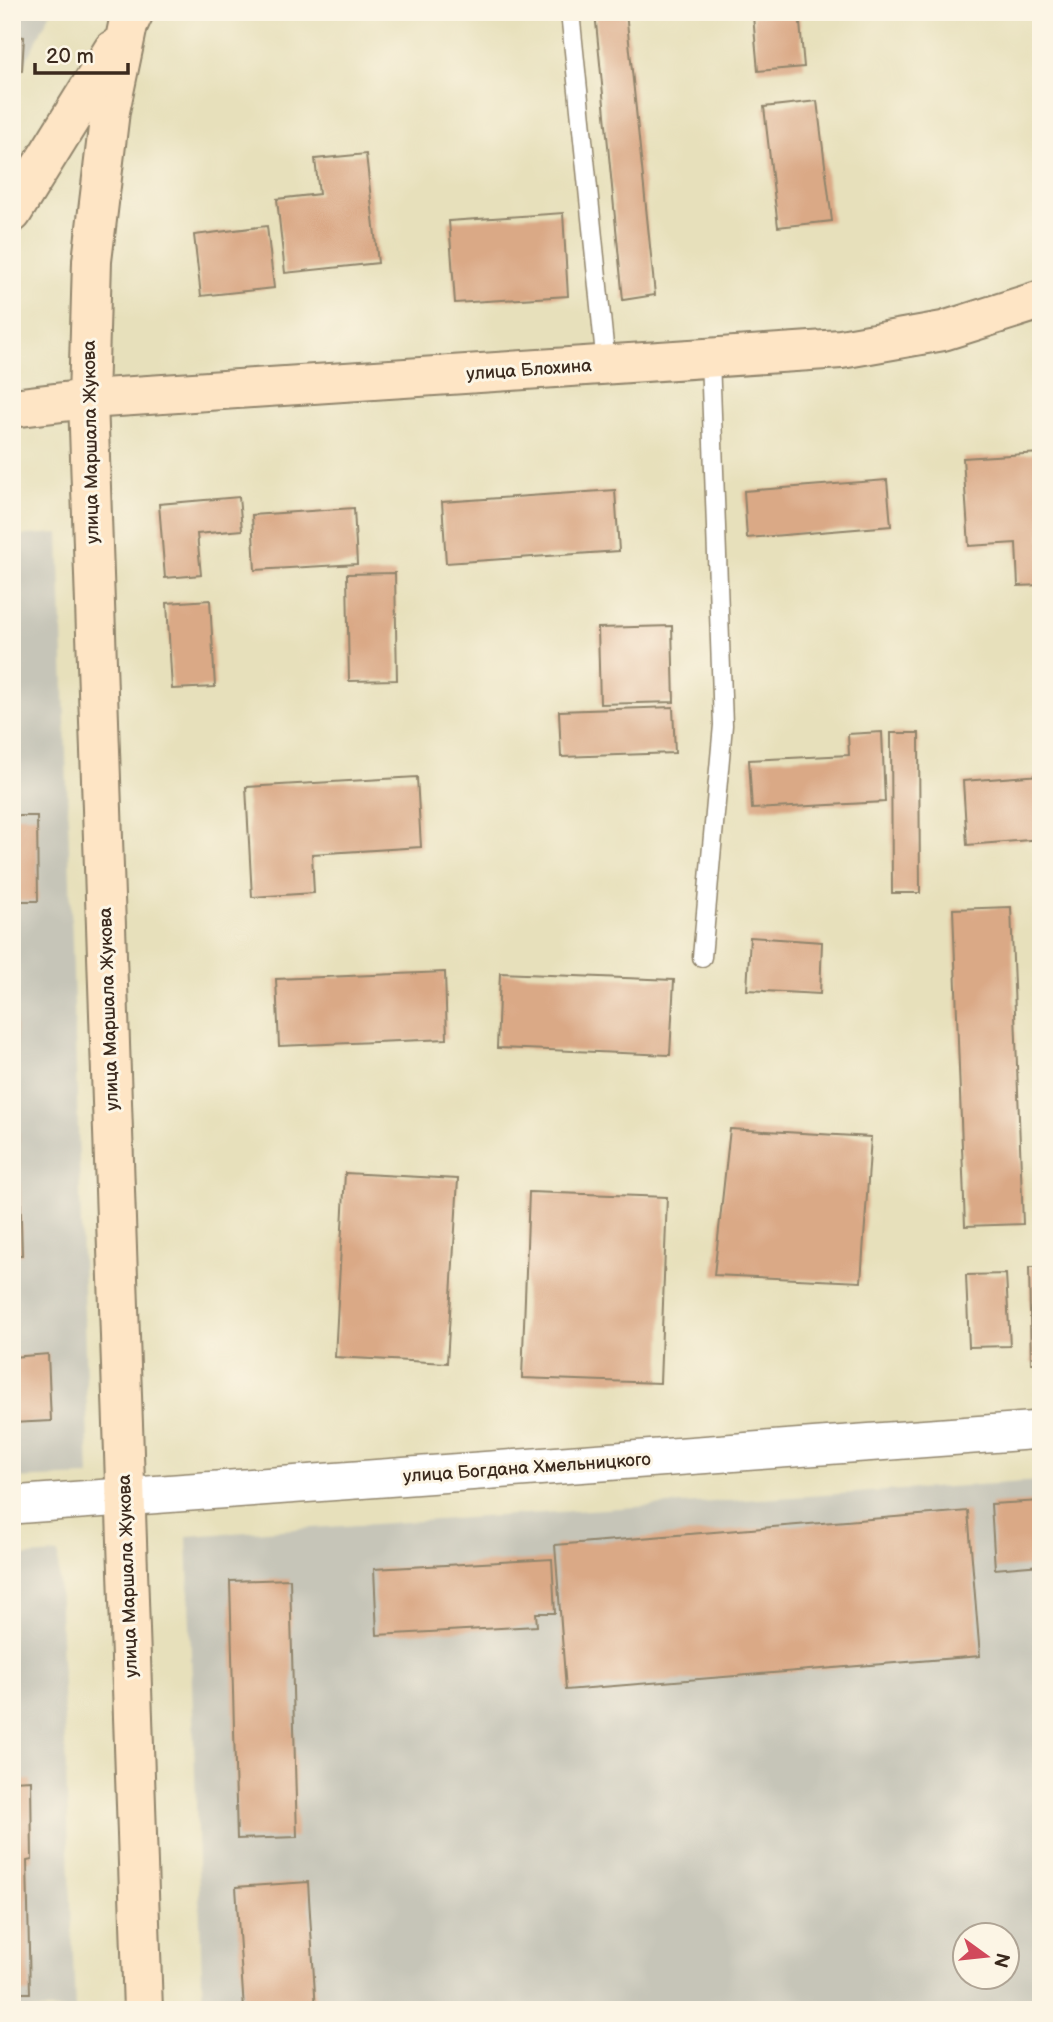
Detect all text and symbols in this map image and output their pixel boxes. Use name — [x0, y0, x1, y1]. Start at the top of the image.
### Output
scale bar — [35, 32, 128, 76]
text: 20 m — [46, 44, 94, 69]
street label: улица Маршала Жукова — [79, 340, 103, 544]
street label: улица Блохина — [466, 355, 593, 385]
street label: улица Маршала Жукова — [95, 907, 123, 1111]
street label: улица Богдана Хмельницкого — [402, 1449, 652, 1487]
street label: улица Маршала Жукова — [114, 1474, 142, 1678]
north arrow — [951, 1920, 1021, 1990]
text: N — [988, 1950, 1014, 1970]

